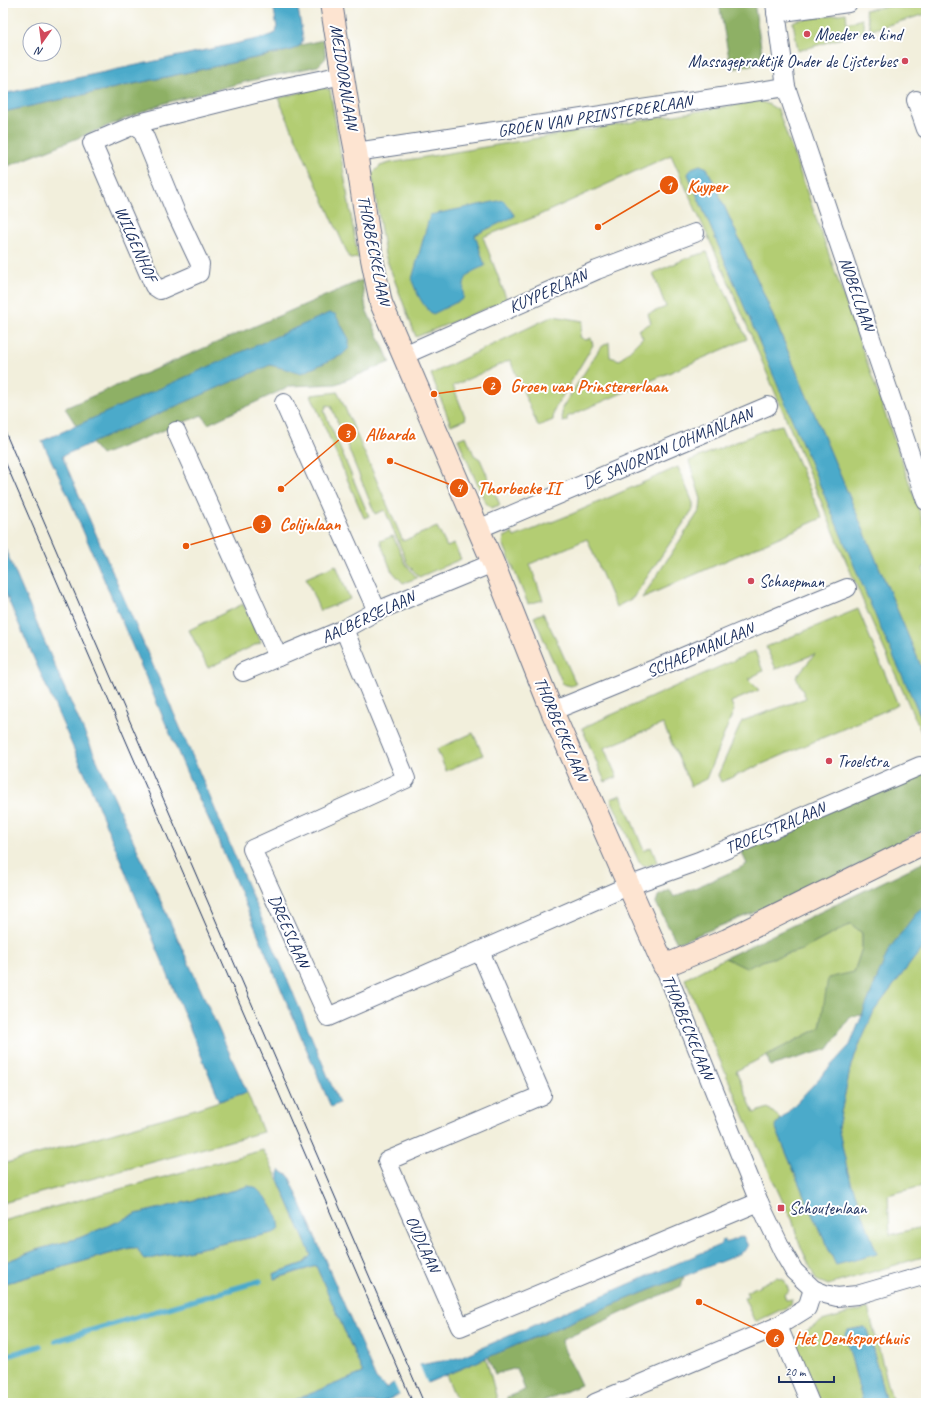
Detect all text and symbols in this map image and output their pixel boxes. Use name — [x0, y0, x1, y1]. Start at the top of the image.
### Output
north arrow — [22, 22, 62, 62]
street label: MEIDOORNLAAN — [325, 23, 363, 134]
place label: Moeder en kind — [815, 24, 905, 45]
marker: Moeder en kind — [802, 29, 812, 39]
text: N — [32, 44, 45, 59]
place label: Massagepraktijk Onder de Lijsterbes — [688, 51, 899, 72]
marker: Massagepraktijk Onder de Lijsterbes — [900, 56, 910, 66]
street label: GROEN VAN PRINSTERERLAAN — [496, 90, 696, 142]
callout: Kuyper — [659, 170, 735, 200]
text: Kuyper — [687, 175, 730, 197]
text: 1 — [666, 178, 673, 194]
street label: THORBECKELAAN — [353, 193, 395, 309]
street label: WILGENHOF — [110, 203, 163, 288]
street label: NOBELLAAN — [835, 254, 880, 336]
street label: KUYPERLAAN — [505, 263, 593, 318]
callout: Groen van Prinstererlaan — [482, 371, 676, 401]
text: Groen van Prinstererlaan — [510, 375, 669, 397]
text: 2 — [489, 378, 496, 394]
street label: DE SAVORNIN LOHMANLAAN — [580, 402, 759, 493]
callout: Albarda — [337, 418, 423, 448]
text: Albarda — [365, 423, 416, 445]
text: 3 — [344, 426, 351, 442]
callout: Thorbecke II — [449, 473, 568, 503]
text: Thorbecke II — [478, 477, 564, 499]
text: 4 — [456, 480, 463, 496]
callout: Colijnlaan — [252, 509, 349, 539]
text: Colijnlaan — [280, 513, 341, 535]
text: 5 — [259, 516, 266, 532]
place label: Schaepman — [759, 571, 825, 592]
marker: Schaepman — [746, 576, 756, 586]
street label: AALBERSELAAN — [318, 585, 420, 648]
street label: SCHAEPMANLAAN — [643, 617, 759, 682]
street label: THORBECKELAAN — [530, 674, 593, 786]
place label: Troelstra — [837, 751, 890, 772]
marker: Troelstra — [824, 756, 834, 766]
street label: TROELSTRALAAN — [722, 797, 830, 859]
street label: DREESLAAN — [264, 891, 315, 973]
street label: THORBECKELAAN — [657, 971, 719, 1085]
place label: Schoutenlaan — [789, 1198, 868, 1219]
marker: Schoutenlaan — [776, 1203, 786, 1213]
street label: OUDLAAN — [401, 1212, 446, 1278]
callout: Het Denksporthuis — [765, 1323, 917, 1353]
text: Het Denksporthuis — [793, 1327, 910, 1349]
text: 6 — [772, 1330, 779, 1346]
scale bar — [779, 1358, 834, 1384]
text: 20 m — [785, 1364, 807, 1380]

